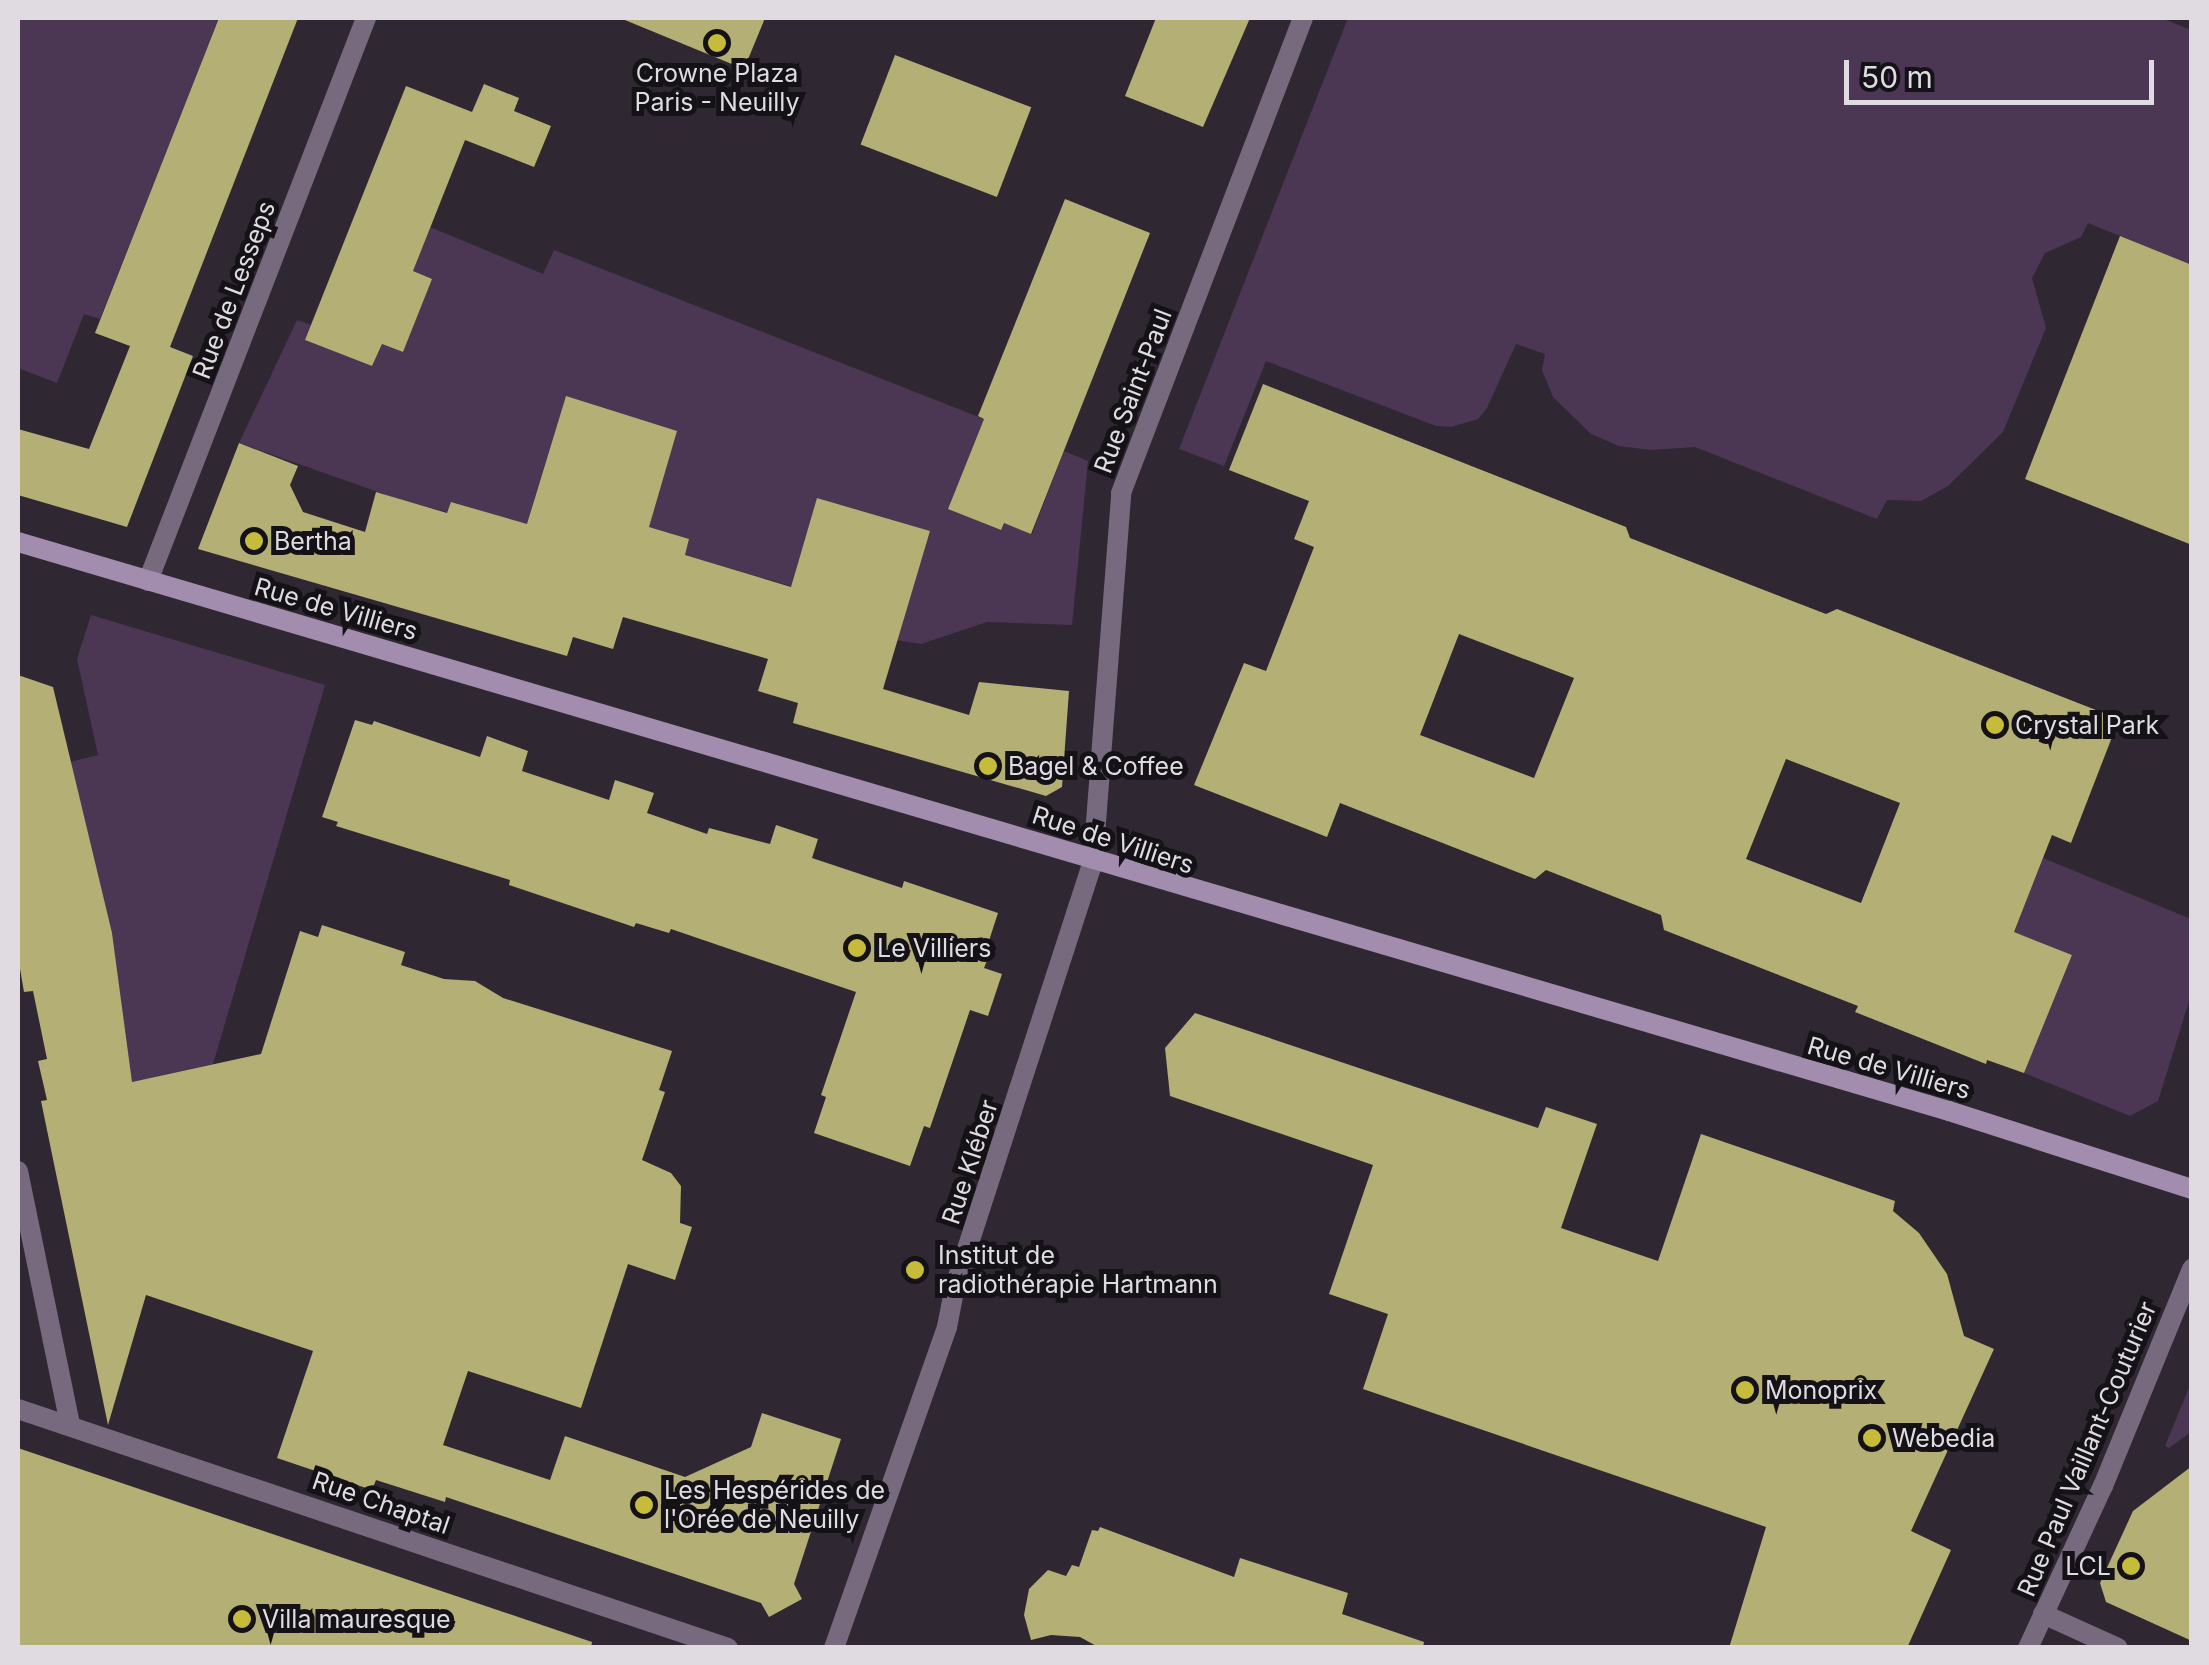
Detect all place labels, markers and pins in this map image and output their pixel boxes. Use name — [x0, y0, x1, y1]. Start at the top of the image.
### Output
marker: Crowne Plaza Paris - Neuilly — [706, 32, 728, 54]
place label: Crowne Plaza Paris - Neuilly — [634, 59, 800, 118]
place label: Bertha — [274, 526, 352, 556]
marker: Bertha — [243, 530, 265, 552]
place label: Crystal Park — [2015, 710, 2159, 740]
marker: Crystal Park — [1984, 714, 2006, 736]
place label: Bagel & Coffee — [1008, 751, 1184, 781]
marker: Bagel & Coffee — [977, 755, 999, 777]
place label: Le Villiers — [877, 933, 991, 963]
marker: Le Villiers — [846, 937, 868, 959]
place label: Institut de radiothérapie Hartmann — [938, 1241, 1218, 1300]
marker: Institut de radiothérapie Hartmann — [902, 1257, 928, 1283]
place label: Monoprix — [1765, 1375, 1877, 1405]
marker: Monoprix — [1734, 1379, 1756, 1401]
place label: Webedia — [1892, 1423, 1995, 1453]
marker: Webedia — [1861, 1427, 1883, 1449]
place label: Les Hespérides de l'Orée de Neuilly — [664, 1476, 885, 1535]
marker: Les Hespérides de l'Orée de Neuilly — [633, 1494, 655, 1516]
place label: LCL — [2065, 1551, 2111, 1581]
marker: LCL — [2120, 1555, 2142, 1577]
place label: Villa mauresque — [262, 1604, 451, 1634]
marker: Villa mauresque — [231, 1608, 253, 1630]

